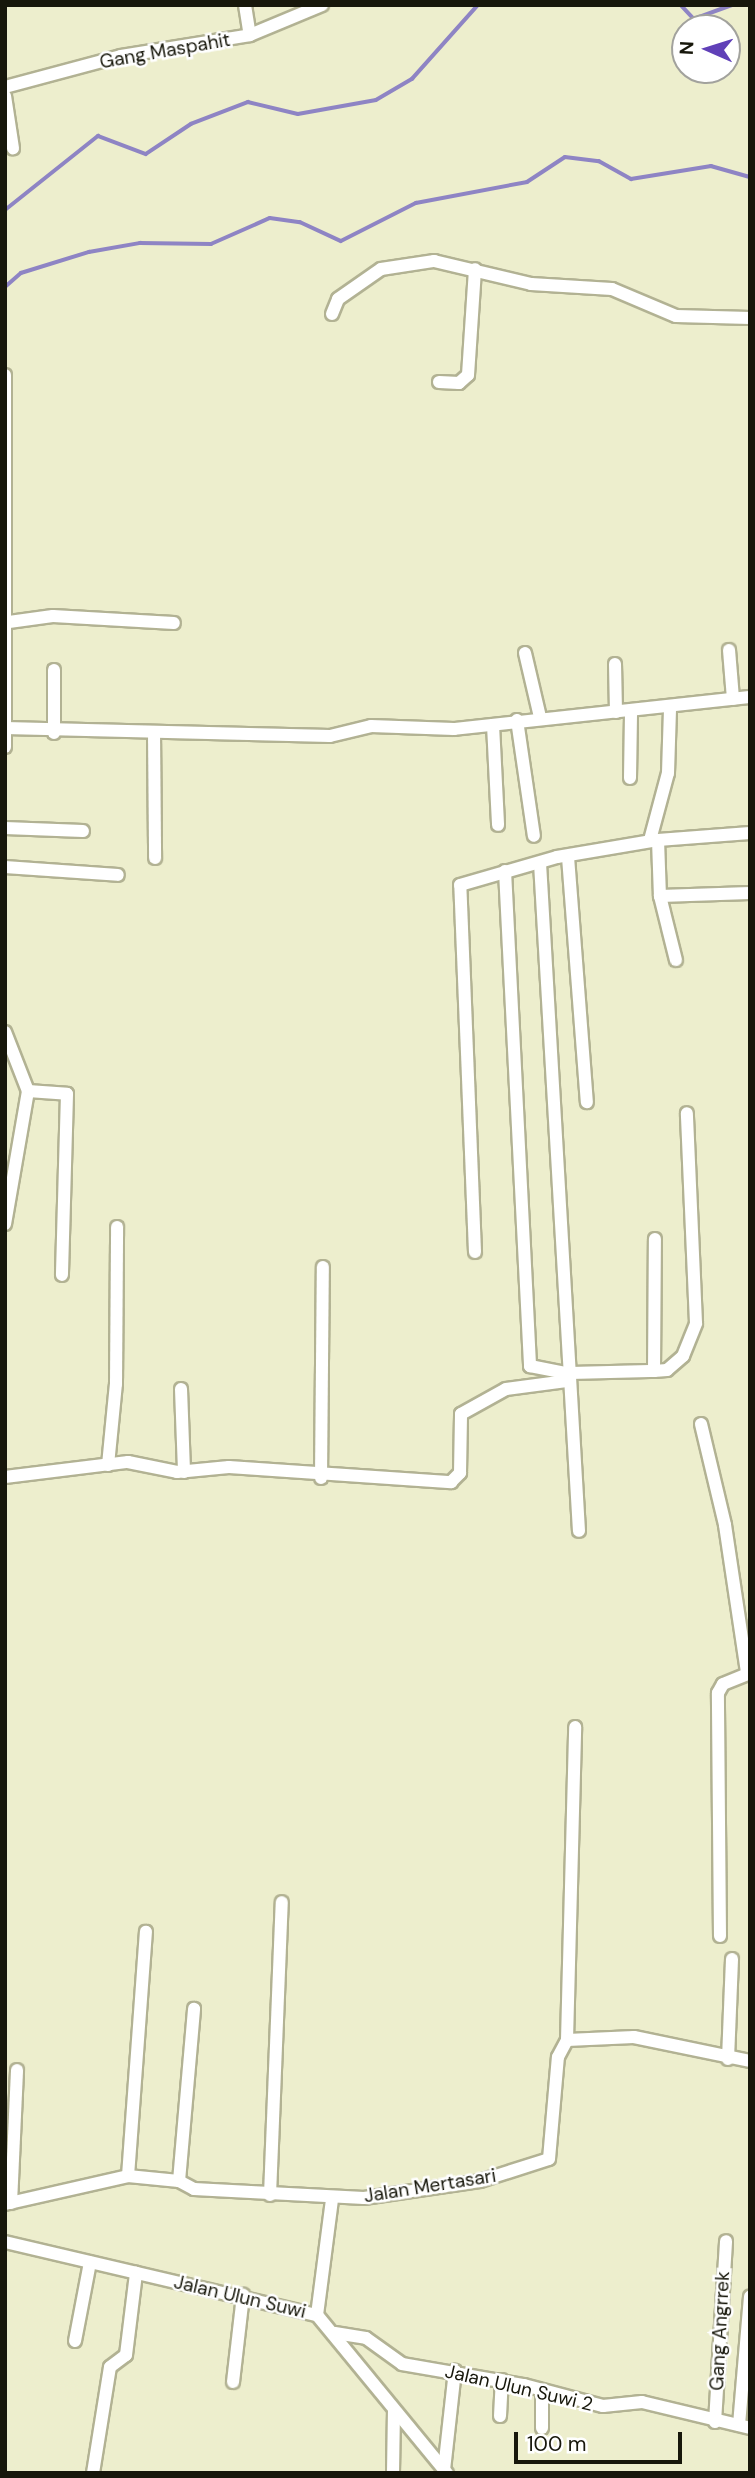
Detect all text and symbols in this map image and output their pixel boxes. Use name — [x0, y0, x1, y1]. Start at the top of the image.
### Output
north arrow — [671, 14, 741, 84]
street label: Gang Maspahit — [98, 28, 232, 74]
text: N — [674, 40, 699, 56]
street label: Jalan Mertasari — [362, 2164, 498, 2208]
street label: Jalan Ulun Suwi — [172, 2271, 308, 2323]
street label: Gang Angrrek — [705, 2271, 735, 2391]
street label: Jalan Ulun Suwi 2 — [443, 2360, 595, 2416]
scale bar — [517, 2418, 685, 2462]
text: 100 m — [527, 2430, 587, 2458]

